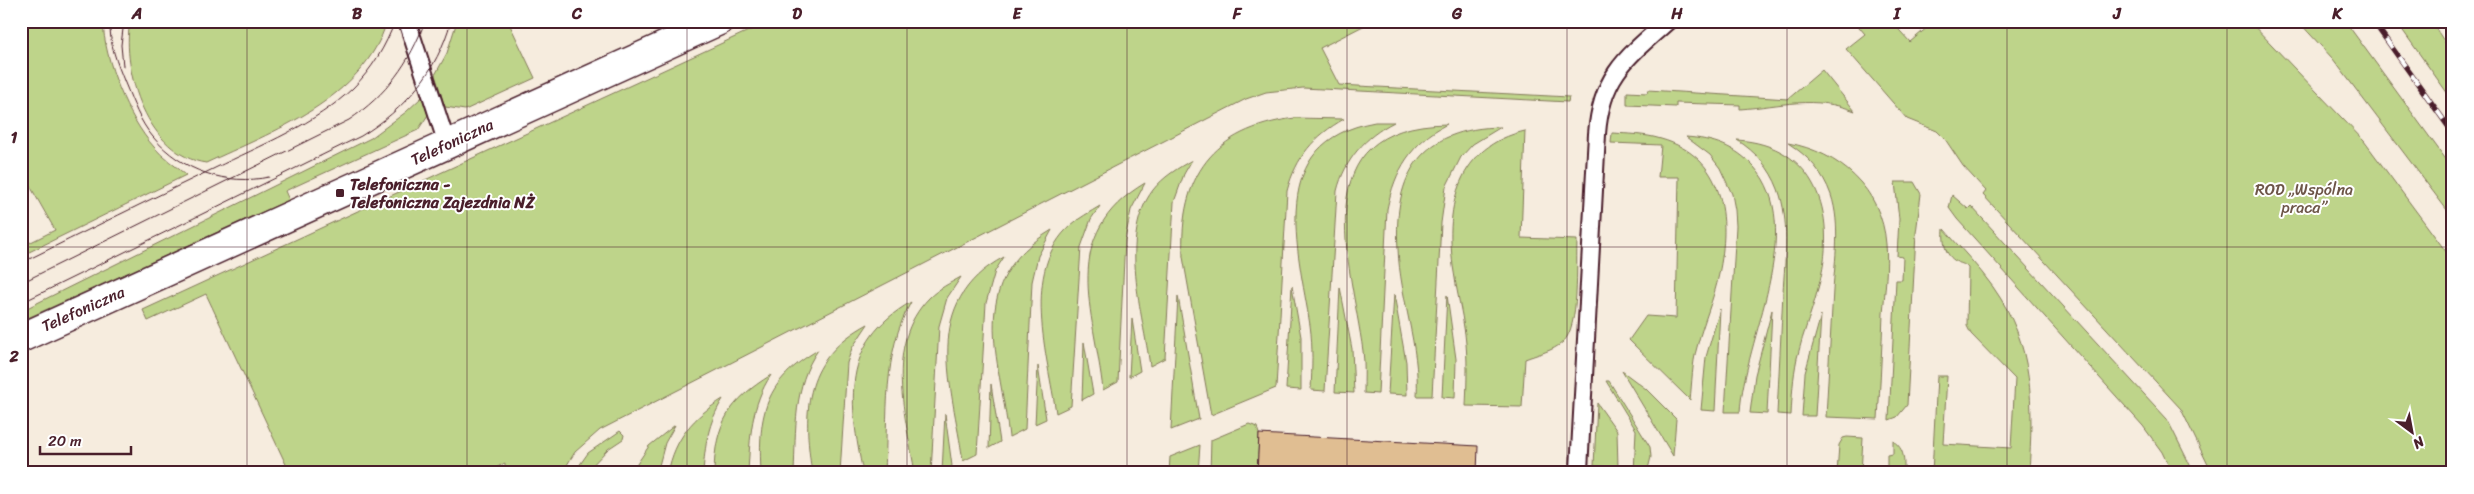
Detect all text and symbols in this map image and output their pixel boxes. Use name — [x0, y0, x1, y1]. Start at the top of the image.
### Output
text: A — [131, 0, 142, 28]
text: B — [352, 0, 363, 28]
text: C — [571, 0, 583, 28]
text: D — [792, 0, 802, 28]
text: E — [1013, 0, 1023, 28]
text: F — [1232, 0, 1243, 28]
text: G — [1451, 0, 1463, 28]
text: H — [1670, 0, 1683, 28]
text: I — [1893, 0, 1902, 28]
text: J — [2112, 0, 2122, 28]
text: K — [2331, 0, 2343, 28]
street label: Telefoniczna — [406, 110, 499, 174]
text: 1 — [11, 123, 18, 152]
place label: Telefoniczna - Telefoniczna Zajezdnia NŻ — [350, 170, 535, 217]
park label: ROD „Wspólna praca” — [2255, 175, 2353, 222]
marker: Telefoniczna - Telefoniczna Zajezdnia NŻ — [334, 187, 346, 199]
street label: Telefoniczna — [37, 277, 130, 340]
text: 2 — [8, 342, 19, 371]
north arrow — [2386, 406, 2436, 456]
scale bar — [40, 424, 131, 456]
text: 20 m — [48, 428, 82, 454]
text: N — [2408, 429, 2430, 456]

